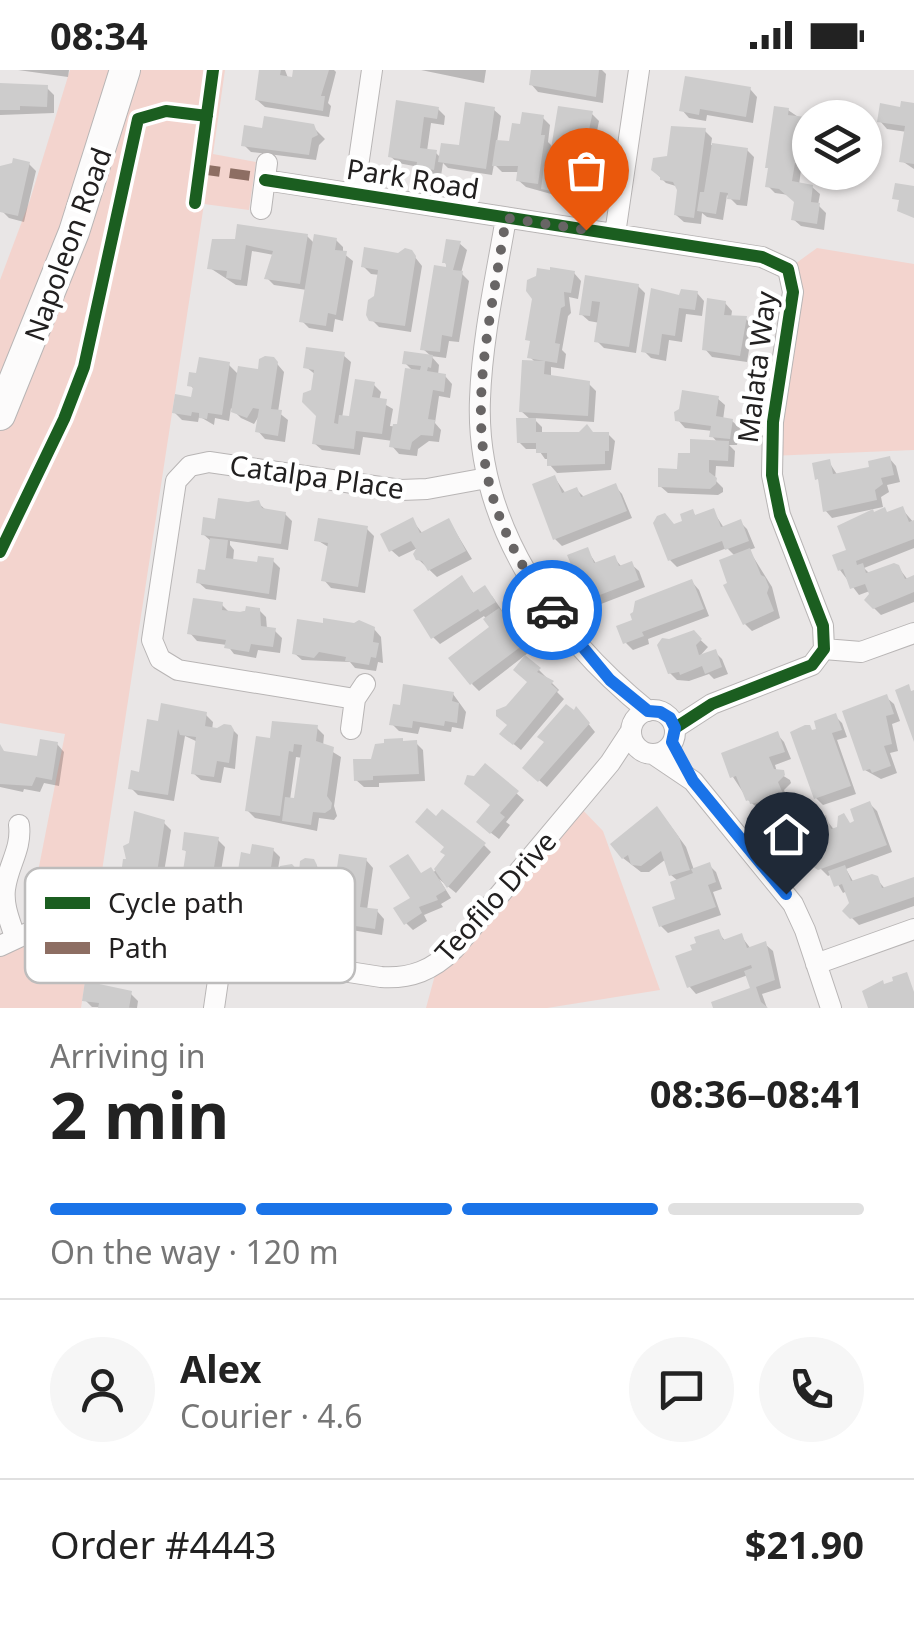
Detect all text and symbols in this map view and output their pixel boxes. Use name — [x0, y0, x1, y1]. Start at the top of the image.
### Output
text: 08:34 — [50, 9, 148, 61]
map controls — [792, 100, 882, 190]
button: layers — [792, 100, 882, 190]
pin — [544, 128, 629, 231]
street label: Napoleon Road — [14, 142, 120, 346]
icon: bag — [559, 143, 614, 198]
street label: Park Road — [344, 149, 482, 207]
street label: Malata Way — [728, 288, 784, 445]
street label: Catalpa Place — [227, 445, 407, 507]
courier — [502, 560, 602, 660]
icon: car — [525, 583, 580, 638]
pin — [744, 792, 829, 895]
icon: home — [759, 807, 814, 862]
street label: Teofilo Drive — [426, 822, 564, 970]
legend — [25, 868, 355, 983]
text: Cycle path — [108, 883, 244, 921]
text: Path — [108, 928, 168, 966]
text: Arriving in — [50, 1034, 205, 1077]
text: 08:36–08:41 — [650, 1067, 864, 1119]
text: 2 min — [50, 1070, 229, 1158]
text: On the way · 120 m — [50, 1230, 339, 1273]
button: person — [50, 1337, 155, 1442]
button: chat — [629, 1337, 734, 1442]
button: phone — [759, 1337, 864, 1442]
text: Alex — [180, 1342, 262, 1394]
text: Courier · 4.6 — [180, 1394, 363, 1437]
text: Order #4443 — [50, 1518, 276, 1570]
text: $21.90 — [745, 1518, 864, 1570]

